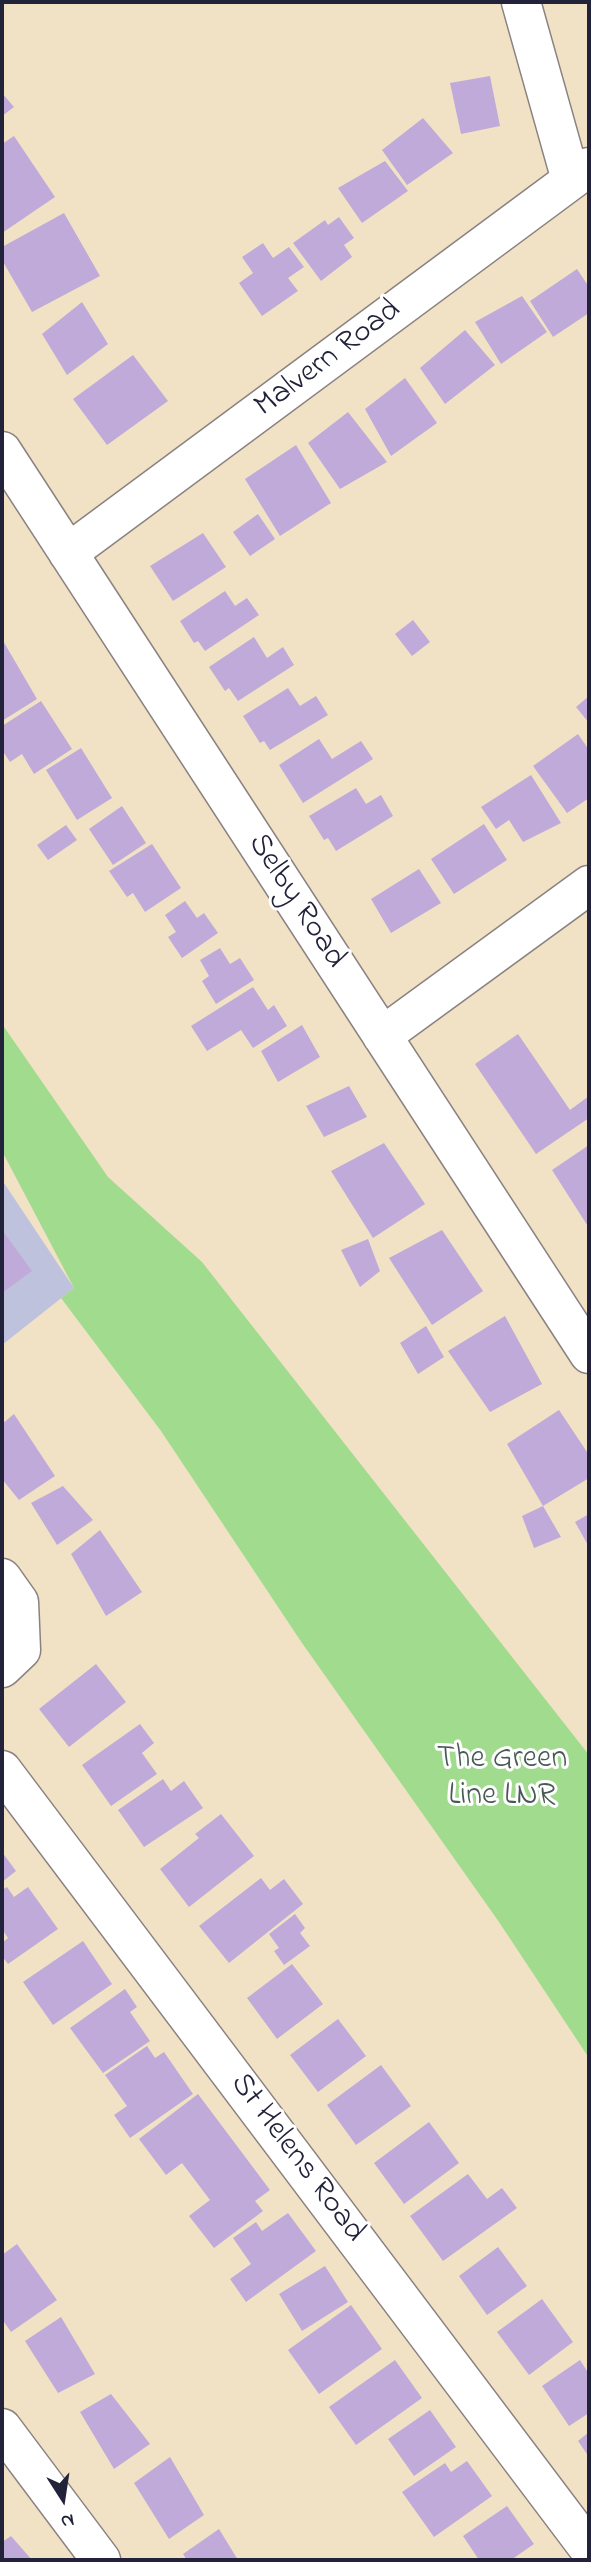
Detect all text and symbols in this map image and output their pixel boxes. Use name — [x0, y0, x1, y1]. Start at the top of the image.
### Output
street label: Malvern Road — [248, 293, 410, 427]
street label: Selby Road — [237, 828, 353, 976]
park label: The Green Line LNR — [437, 1742, 567, 1817]
street label: St Helens Road — [220, 2067, 372, 2251]
north arrow — [28, 2464, 98, 2534]
text: N — [58, 2505, 77, 2535]

